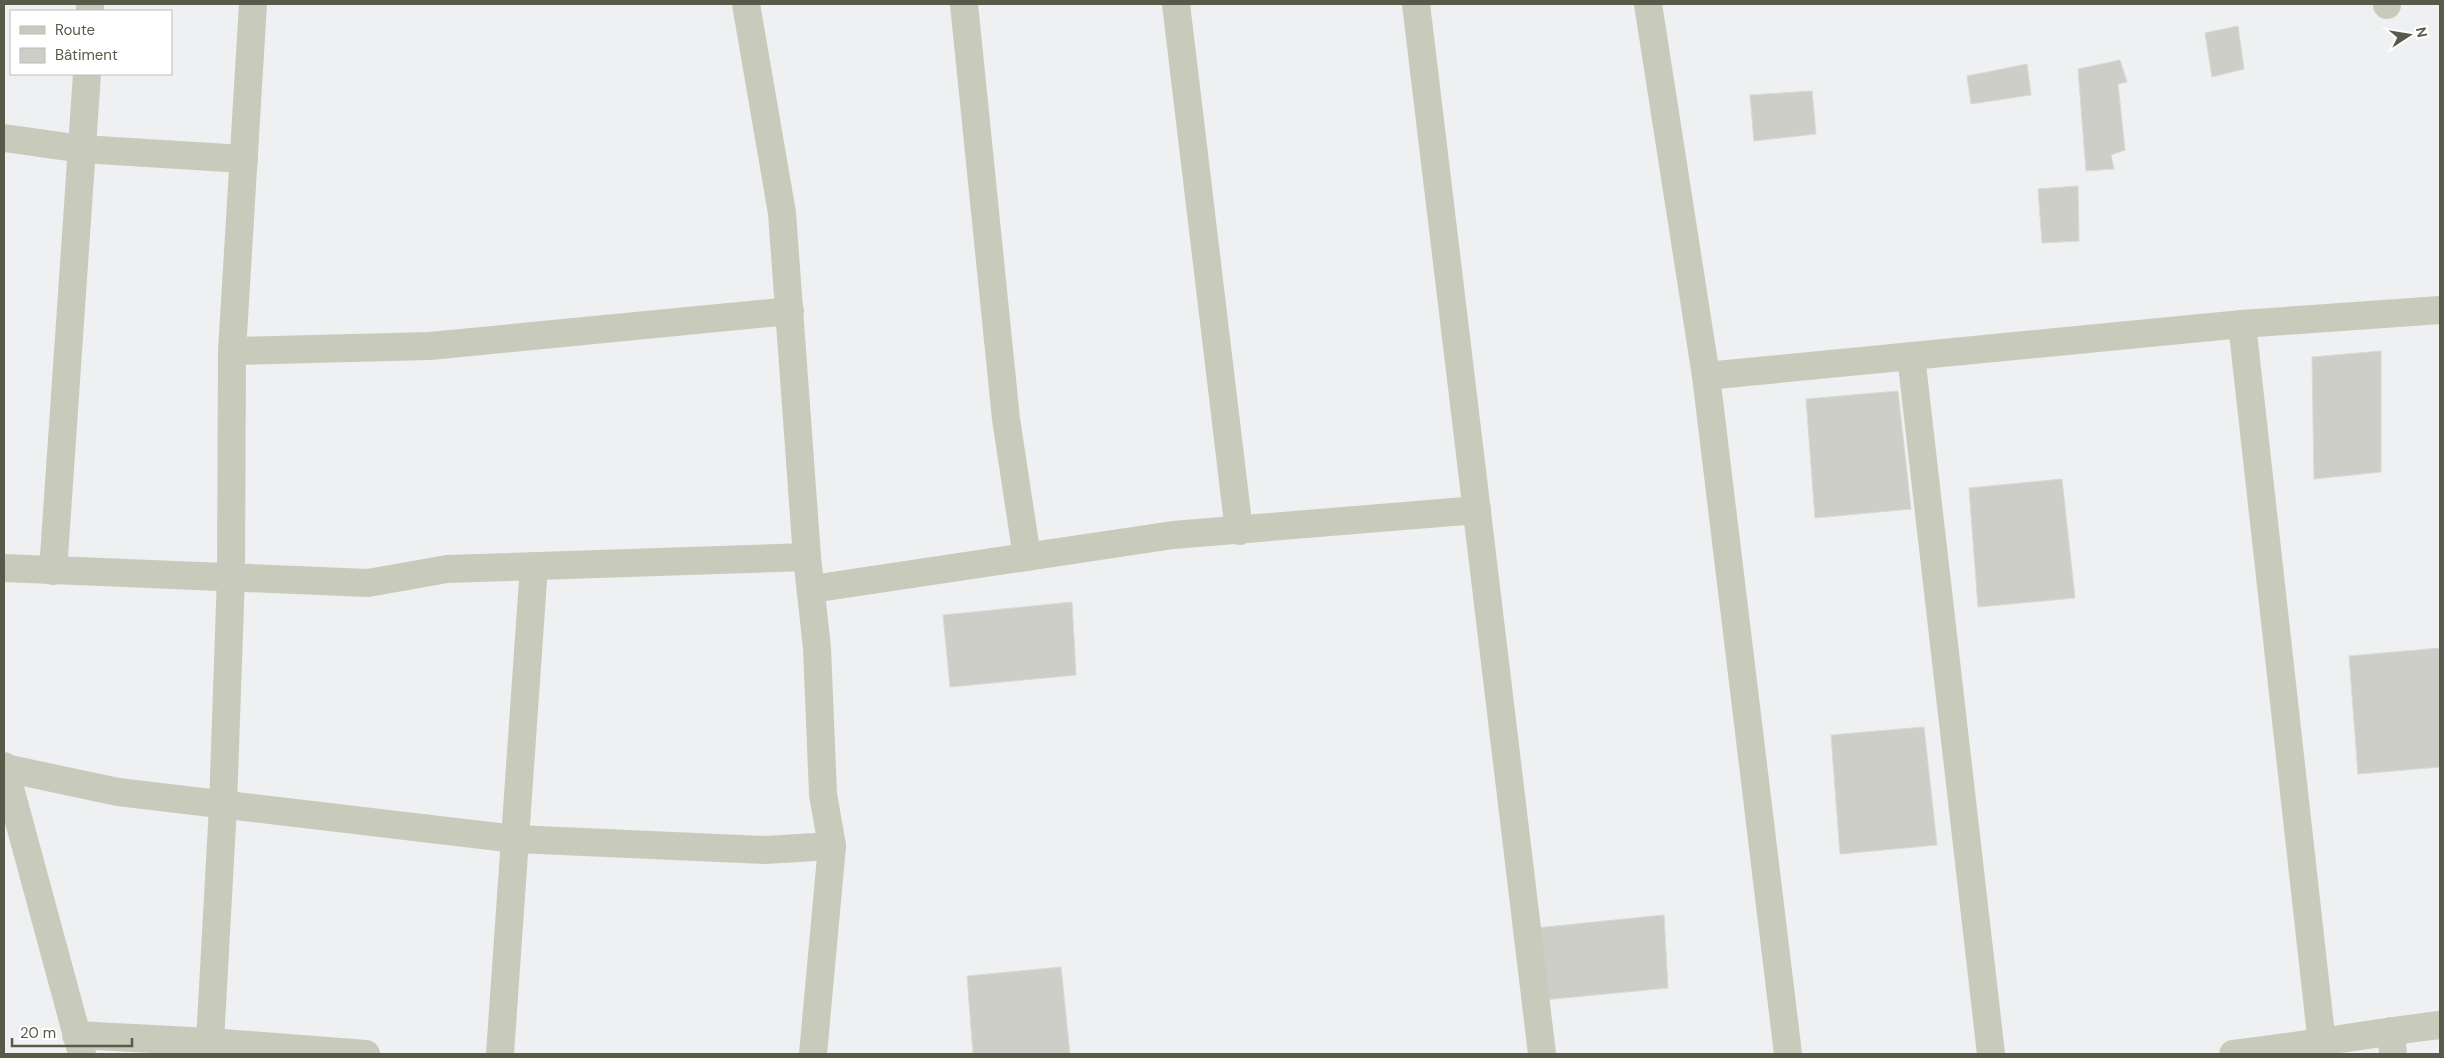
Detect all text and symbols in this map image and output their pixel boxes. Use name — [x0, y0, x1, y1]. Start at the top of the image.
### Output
legend — [10, 10, 172, 75]
north arrow — [2384, 10, 2434, 60]
text: Route — [55, 20, 95, 40]
text: N — [2412, 25, 2432, 39]
text: Bâtiment — [55, 45, 118, 65]
scale bar — [12, 1016, 132, 1048]
text: 20 m — [20, 1023, 56, 1043]

